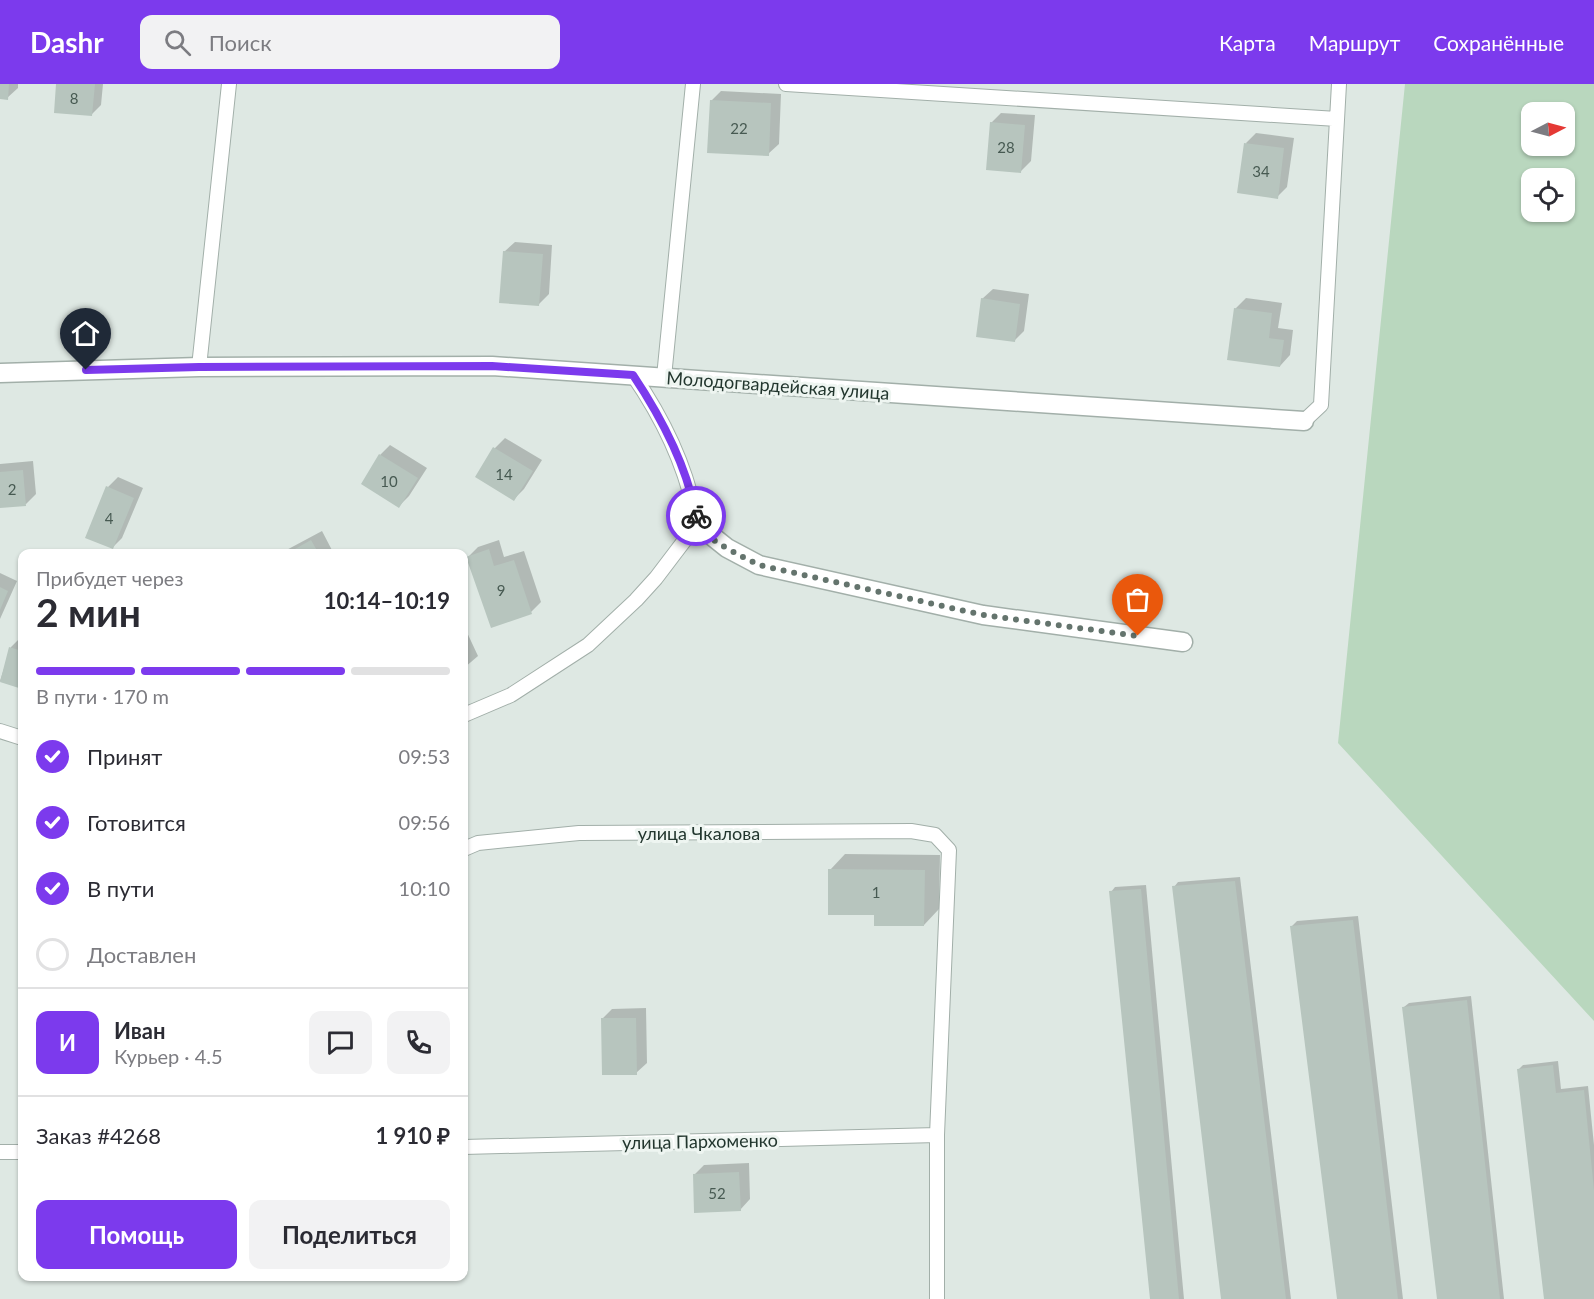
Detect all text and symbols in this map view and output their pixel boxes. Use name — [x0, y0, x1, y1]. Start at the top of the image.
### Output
search box — [140, 15, 560, 69]
text: Dashr — [30, 25, 104, 59]
icon: search — [161, 26, 194, 59]
text: Поиск — [209, 29, 272, 56]
text: Карта — [1219, 30, 1276, 55]
text: Маршрут — [1309, 30, 1400, 55]
text: Сохранённые — [1433, 30, 1564, 55]
house number: 8 — [70, 89, 78, 107]
north arrow — [1521, 102, 1575, 156]
map controls — [1521, 102, 1575, 222]
house number: 22 — [730, 119, 748, 137]
house number: 28 — [997, 138, 1015, 156]
house number: 34 — [1252, 162, 1270, 180]
button: locate — [1521, 168, 1575, 222]
pin — [60, 308, 111, 370]
icon: home — [69, 317, 102, 350]
street label: Молодогвардейская улица — [666, 366, 890, 404]
house number: 14 — [495, 465, 513, 483]
house number: 10 — [380, 472, 398, 490]
house number: 2 — [8, 480, 16, 498]
courier — [666, 486, 726, 546]
icon: bike — [680, 500, 713, 533]
house number: 4 — [105, 509, 114, 527]
text: Прибудет через — [36, 566, 183, 590]
pin — [1112, 574, 1163, 636]
house number: 9 — [497, 581, 505, 599]
icon: bag — [1121, 583, 1154, 616]
text: 10:14–10:19 — [324, 587, 450, 614]
text: 2 мин — [36, 589, 141, 635]
text: В пути · 170 m — [36, 684, 169, 708]
icon: check — [36, 740, 69, 773]
text: Принят — [87, 743, 162, 770]
text: 09:53 — [399, 744, 450, 768]
icon: check — [36, 806, 69, 839]
text: Готовится — [87, 809, 186, 836]
text: 09:56 — [399, 810, 450, 834]
street label: улица Чкалова — [638, 822, 760, 844]
icon: check — [36, 872, 69, 905]
text: В пути — [87, 875, 154, 902]
text: 10:10 — [399, 876, 450, 900]
house number: 1 — [872, 883, 880, 901]
text: Доставлен — [87, 941, 196, 968]
button: chat — [309, 1011, 372, 1074]
button: phone — [387, 1011, 450, 1074]
text: Иван — [114, 1017, 166, 1044]
text: И — [59, 1029, 76, 1056]
text: Курьер · 4.5 — [114, 1044, 223, 1068]
text: Заказ #4268 — [36, 1122, 161, 1149]
text: 1 910 ₽ — [375, 1122, 450, 1149]
street label: улица Пархоменко — [622, 1129, 778, 1153]
house number: 52 — [708, 1184, 726, 1202]
button: Помощь — [36, 1200, 237, 1269]
button: Поделиться — [249, 1200, 450, 1269]

